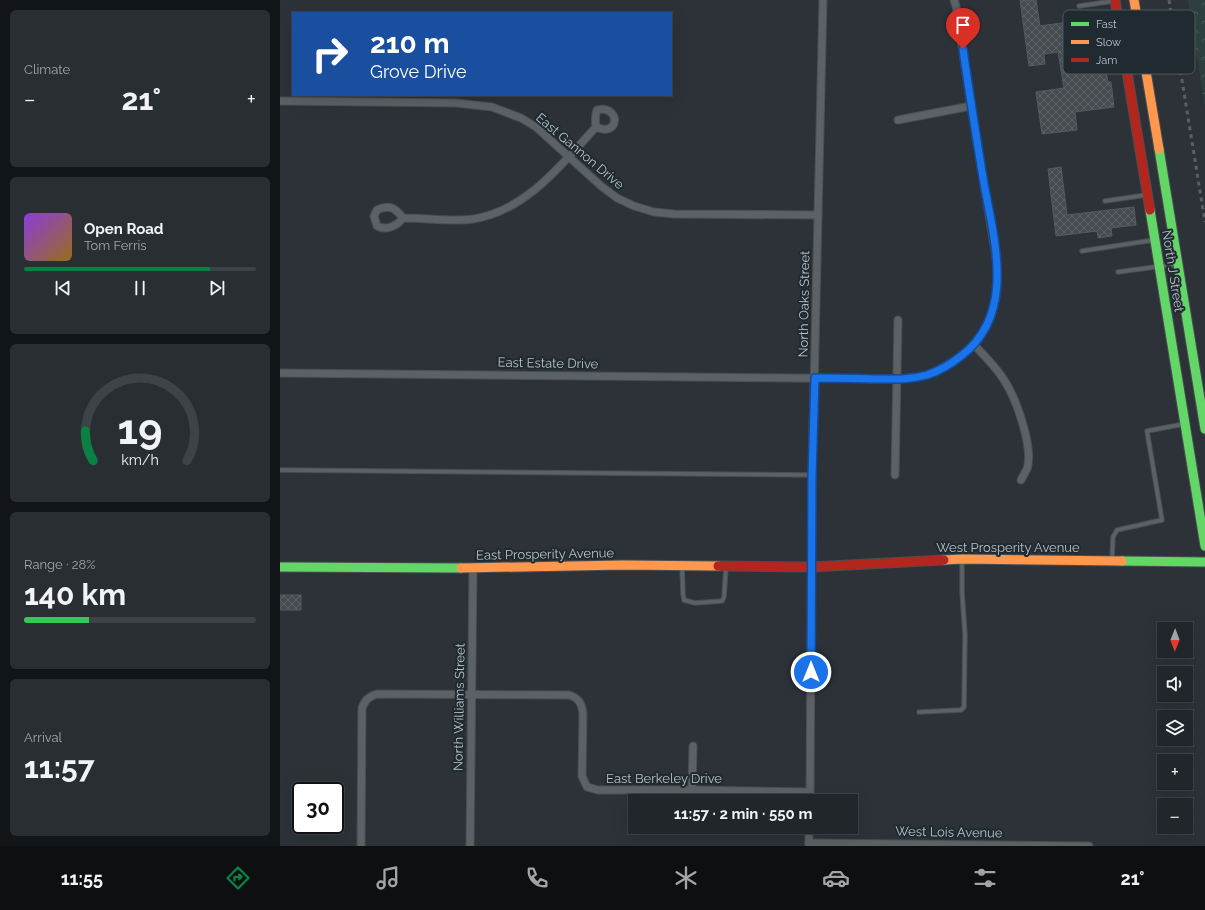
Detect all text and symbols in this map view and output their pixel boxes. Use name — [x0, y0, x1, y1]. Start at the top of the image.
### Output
pin — [946, 8, 980, 49]
legend — [1063, 10, 1195, 74]
icon: arrive — [952, 14, 974, 36]
text: Fast — [1096, 18, 1117, 31]
text: 210 m — [370, 27, 450, 60]
icon: right — [304, 28, 356, 80]
text: Slow — [1096, 36, 1121, 49]
text: Jam — [1096, 54, 1117, 67]
text: Grove Drive — [370, 61, 467, 82]
text: Climate — [24, 62, 70, 77]
text: 21° — [122, 82, 161, 117]
text: − — [24, 86, 36, 112]
text: + — [247, 86, 256, 112]
street label: East Gannon Drive — [533, 110, 627, 192]
text: Open Road — [84, 220, 164, 238]
street label: North J Street — [1159, 229, 1187, 314]
text: Tom Ferris — [84, 238, 147, 253]
street label: North Oaks Street — [796, 250, 812, 358]
icon: previous — [52, 277, 74, 299]
icon: pause — [129, 277, 151, 299]
icon: next — [206, 277, 228, 299]
street label: East Estate Drive — [498, 355, 599, 371]
text: 19 — [117, 405, 163, 454]
text: km/h — [121, 452, 159, 468]
street label: West Prosperity Avenue — [936, 540, 1080, 555]
street label: East Prosperity Avenue — [476, 545, 614, 563]
text: Range · 28% — [24, 557, 96, 572]
text: 140 km — [24, 577, 126, 612]
north arrow — [1157, 622, 1193, 658]
map controls — [1157, 622, 1193, 834]
street label: North Williams Street — [450, 642, 468, 771]
position arrow — [790, 651, 832, 693]
button: sound — [1157, 666, 1193, 702]
button: layers — [1157, 710, 1193, 746]
text: Arrival — [24, 730, 62, 745]
text: 11:57 — [24, 750, 95, 785]
button: + — [1157, 754, 1193, 790]
street label: East Berkeley Drive — [606, 771, 722, 786]
speed limit sign: 30 — [292, 782, 344, 834]
button: − — [1157, 798, 1193, 834]
text: 11:57 · 2 min · 550 m — [674, 805, 812, 823]
street label: West Lois Avenue — [895, 824, 1003, 840]
icon: directions — [224, 864, 252, 892]
icon: music — [374, 864, 402, 892]
icon: phone — [523, 864, 551, 892]
icon: climate — [672, 864, 700, 892]
icon: car — [822, 864, 850, 892]
icon: filters — [971, 864, 999, 892]
text: 11:55 — [61, 868, 103, 889]
text: 21° — [1121, 868, 1144, 889]

